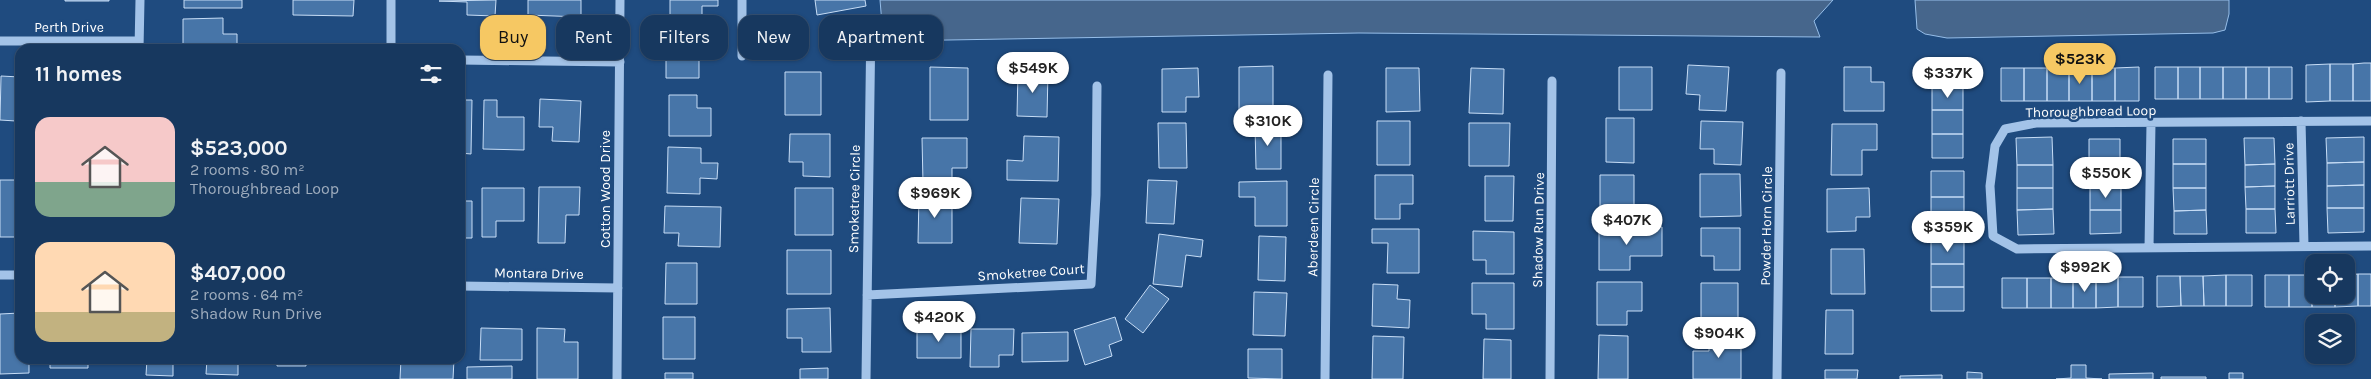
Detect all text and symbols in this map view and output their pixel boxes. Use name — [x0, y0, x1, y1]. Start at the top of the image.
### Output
chip: Buy — [480, 15, 546, 60]
chip: Rent — [556, 15, 630, 60]
chip: Filters — [640, 15, 728, 60]
chip: New — [738, 15, 809, 60]
chip: Apartment — [819, 15, 943, 60]
street label: Perth Drive — [34, 19, 104, 36]
pin: $523K — [2045, 42, 2115, 85]
text: $523K — [2055, 49, 2105, 68]
pin: $549K — [998, 52, 1068, 94]
pin: $337K — [1913, 56, 1983, 99]
text: $549K — [1008, 58, 1058, 77]
icon: filters — [417, 60, 445, 88]
text: 11 homes — [35, 62, 122, 86]
text: $337K — [1923, 63, 1973, 82]
street label: Thoroughbread Loop — [2026, 102, 2156, 121]
pin: $310K — [1233, 104, 1303, 147]
text: $310K — [1244, 111, 1292, 130]
street label: Cotton Wood Drive — [597, 130, 614, 248]
text: $523,000 — [190, 136, 288, 160]
icon: home — [75, 137, 135, 197]
street label: Larriott Drive — [2280, 142, 2299, 226]
street label: Smoketree Circle — [845, 145, 864, 253]
pin: $550K — [2071, 156, 2141, 199]
text: 2 rooms · 80 m² — [190, 160, 305, 179]
text: $550K — [2081, 163, 2131, 182]
street label: Powder Horn Circle — [1757, 166, 1776, 286]
street label: Shadow Run Drive — [1529, 172, 1548, 288]
pin: $969K — [900, 176, 970, 219]
street label: Aberdeen Circle — [1304, 177, 1323, 277]
text: Thoroughbread Loop — [190, 179, 339, 198]
text: $969K — [910, 183, 960, 202]
pin: $407K — [1592, 204, 1662, 246]
text: $407K — [1602, 210, 1652, 229]
pin: $359K — [1913, 210, 1983, 253]
text: $359K — [1923, 217, 1973, 236]
pin: $992K — [2050, 250, 2120, 293]
map controls — [2305, 254, 2355, 364]
button: locate — [2305, 254, 2355, 304]
text: $992K — [2060, 257, 2110, 276]
street label: Smoketree Court — [977, 260, 1085, 285]
text: $407,000 — [190, 261, 286, 285]
icon: home — [75, 262, 135, 322]
street label: Montara Drive — [494, 264, 584, 283]
text: 2 rooms · 64 m² — [190, 285, 303, 304]
pin: $420K — [904, 300, 974, 343]
text: Shadow Run Drive — [190, 304, 322, 323]
text: $420K — [914, 307, 964, 326]
button: layers — [2305, 314, 2355, 364]
pin: $904K — [1684, 316, 1754, 359]
text: $904K — [1694, 323, 1744, 342]

